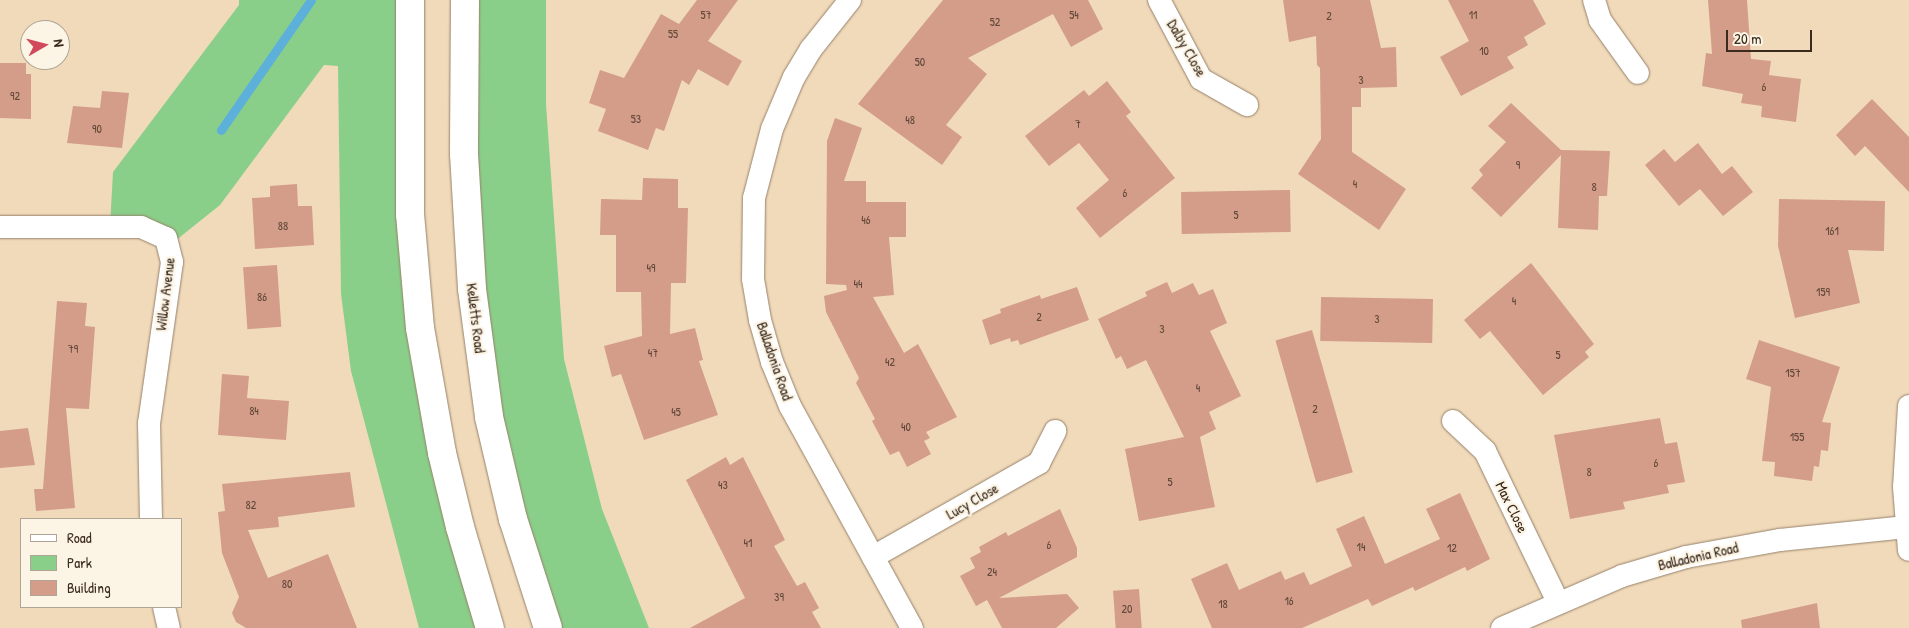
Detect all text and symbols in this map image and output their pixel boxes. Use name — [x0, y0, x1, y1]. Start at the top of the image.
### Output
house number: 57 — [700, 8, 712, 22]
house number: 54 — [1069, 8, 1079, 22]
house number: 11 — [1469, 8, 1477, 22]
house number: 2 — [1326, 9, 1332, 23]
house number: 52 — [990, 15, 1000, 29]
street label: Dalby Close — [1163, 16, 1211, 80]
north arrow — [20, 20, 70, 70]
scale bar — [1729, 20, 1815, 52]
house number: 55 — [668, 27, 678, 41]
text: 20 m — [1734, 28, 1761, 49]
text: N — [49, 38, 69, 48]
house number: 10 — [1479, 44, 1489, 58]
house number: 50 — [915, 55, 925, 69]
house number: 3 — [1358, 73, 1364, 87]
house number: 6 — [1762, 80, 1766, 94]
house number: 92 — [10, 89, 20, 103]
house number: 53 — [631, 112, 641, 126]
house number: 48 — [905, 113, 915, 127]
house number: 7 — [1075, 117, 1081, 131]
house number: 90 — [92, 122, 102, 136]
house number: 9 — [1516, 158, 1520, 172]
house number: 4 — [1353, 177, 1357, 191]
house number: 8 — [1591, 180, 1597, 194]
house number: 6 — [1123, 186, 1127, 200]
house number: 5 — [1233, 208, 1239, 222]
house number: 46 — [861, 213, 871, 227]
house number: 88 — [278, 219, 288, 233]
house number: 161 — [1825, 224, 1839, 238]
street label: Willow Avenue — [152, 256, 178, 332]
house number: 49 — [647, 261, 655, 275]
house number: 44 — [854, 277, 862, 291]
street label: Kelletts Road — [463, 282, 489, 354]
house number: 159 — [1816, 285, 1830, 299]
house number: 86 — [257, 290, 267, 304]
house number: 4 — [1512, 294, 1516, 308]
house number: 2 — [1036, 310, 1042, 324]
house number: 3 — [1374, 312, 1380, 326]
street label: Balladonia Road — [753, 319, 797, 403]
house number: 3 — [1159, 322, 1165, 336]
house number: 79 — [68, 342, 78, 356]
house number: 47 — [648, 346, 658, 360]
house number: 5 — [1555, 348, 1561, 362]
house number: 42 — [885, 355, 895, 369]
house number: 157 — [1785, 366, 1801, 380]
house number: 4 — [1196, 381, 1200, 395]
house number: 2 — [1312, 402, 1318, 416]
house number: 84 — [249, 404, 259, 418]
house number: 45 — [671, 405, 681, 419]
house number: 40 — [901, 420, 911, 434]
house number: 155 — [1790, 430, 1804, 444]
house number: 6 — [1654, 456, 1658, 470]
house number: 8 — [1586, 465, 1592, 479]
house number: 5 — [1167, 475, 1173, 489]
house number: 43 — [718, 478, 728, 492]
street label: Max Close — [1492, 478, 1532, 536]
street label: Lucy Close — [943, 479, 1001, 523]
house number: 82 — [246, 498, 256, 512]
legend — [20, 518, 182, 608]
text: Road — [67, 527, 92, 548]
house number: 41 — [744, 536, 752, 550]
house number: 6 — [1047, 538, 1051, 552]
street label: Balladonia Road — [1656, 538, 1740, 574]
house number: 14 — [1357, 540, 1365, 554]
house number: 12 — [1447, 541, 1457, 555]
text: Park — [67, 552, 92, 573]
house number: 24 — [987, 565, 997, 579]
text: Building — [67, 577, 111, 598]
house number: 80 — [282, 577, 292, 591]
house number: 39 — [774, 590, 784, 604]
house number: 16 — [1284, 594, 1294, 608]
house number: 18 — [1218, 597, 1228, 611]
house number: 20 — [1122, 602, 1132, 616]

